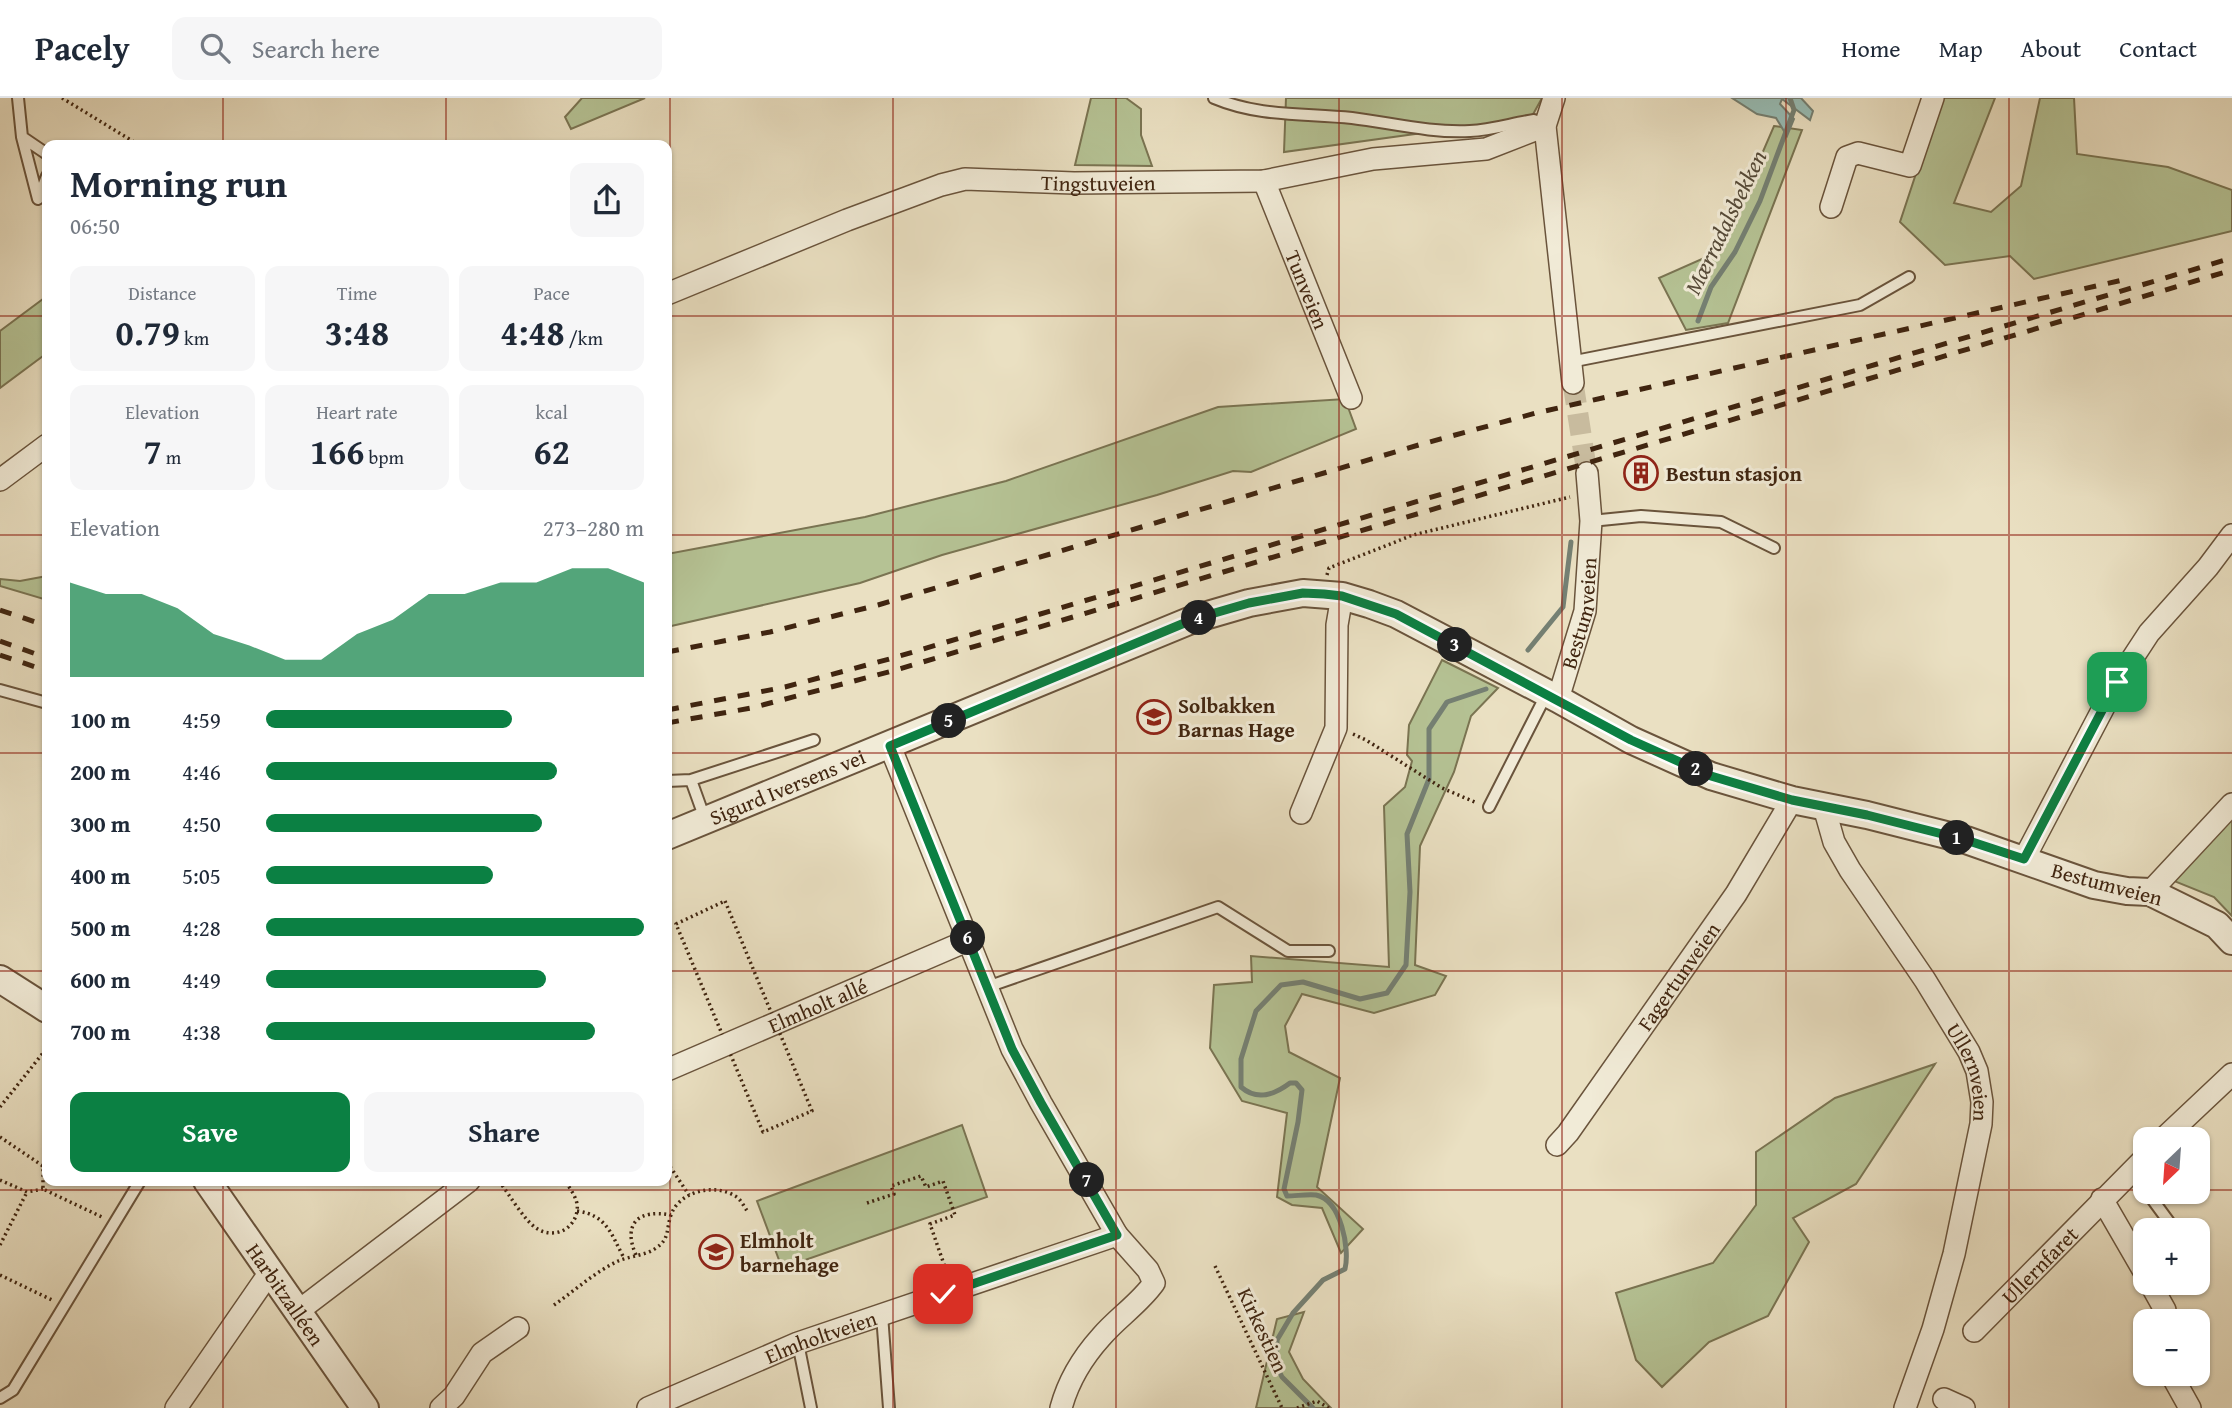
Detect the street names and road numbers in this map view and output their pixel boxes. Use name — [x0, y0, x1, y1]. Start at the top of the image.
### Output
street label: Tingstuveien — [1040, 166, 1156, 199]
street label: Tunveien — [1278, 246, 1337, 334]
street label: Bestumveien — [1553, 556, 1604, 673]
street label: Sigurd Iversens vei — [705, 741, 870, 832]
street label: Bestumveien — [2048, 854, 2166, 914]
street label: Fagertunveien — [1629, 915, 1727, 1037]
street label: Elmholt allé — [763, 970, 872, 1040]
street label: Ullernveien — [1939, 1017, 1998, 1122]
street label: Ullernfaret — [1994, 1219, 2085, 1311]
street label: Harbitzalléen — [239, 1236, 333, 1352]
street label: Kirkestien — [1230, 1282, 1296, 1378]
street label: Elmholtveien — [760, 1302, 881, 1371]

